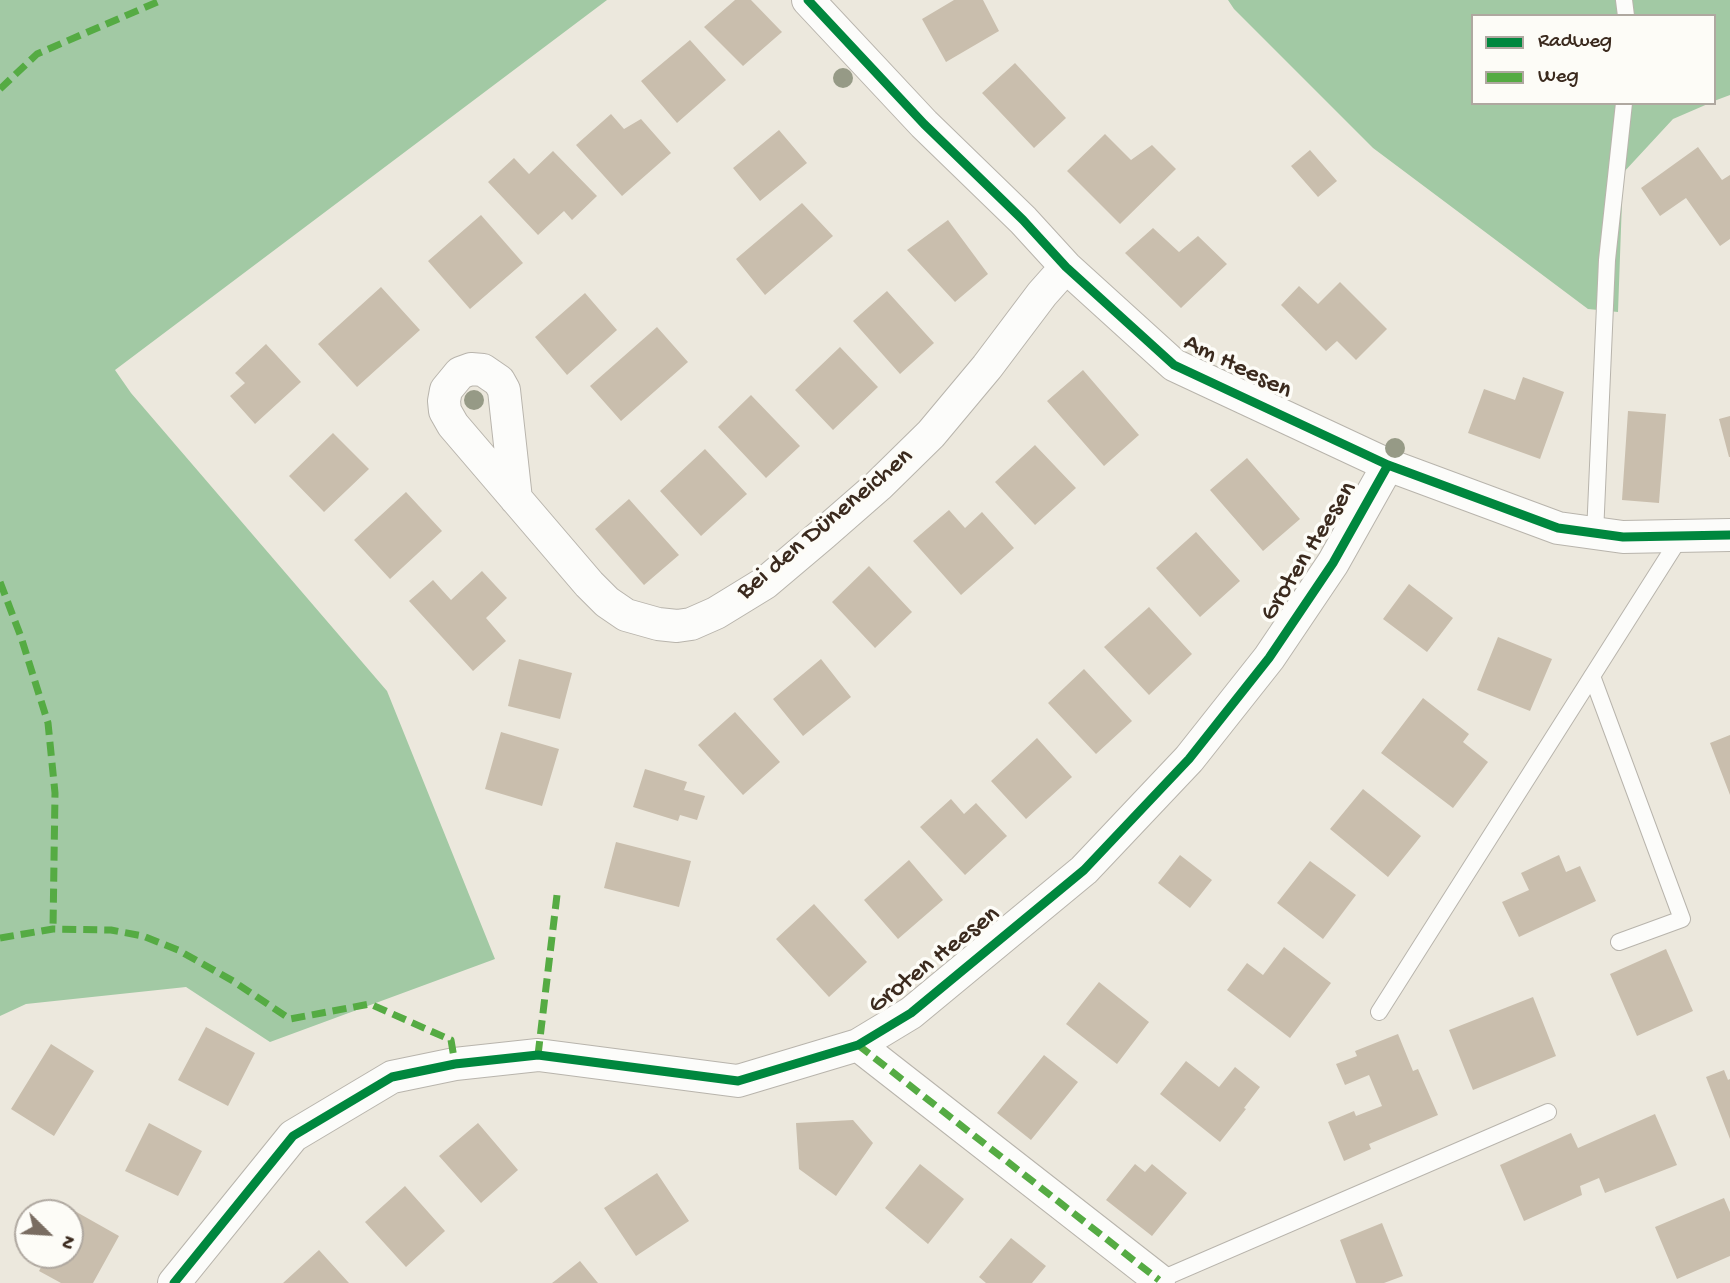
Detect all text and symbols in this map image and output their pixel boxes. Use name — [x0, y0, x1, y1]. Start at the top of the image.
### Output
legend — [1471, 14, 1716, 105]
text: Radweg — [1538, 30, 1612, 55]
text: Weg — [1538, 65, 1579, 90]
street label: Am Heesen — [1178, 328, 1296, 408]
street label: Bei den Düneneichen — [731, 442, 921, 608]
street label: Groten Heesen — [1255, 476, 1365, 628]
street label: Groten Heesen — [863, 900, 1007, 1022]
north arrow — [14, 1199, 84, 1269]
text: N — [54, 1232, 80, 1252]

